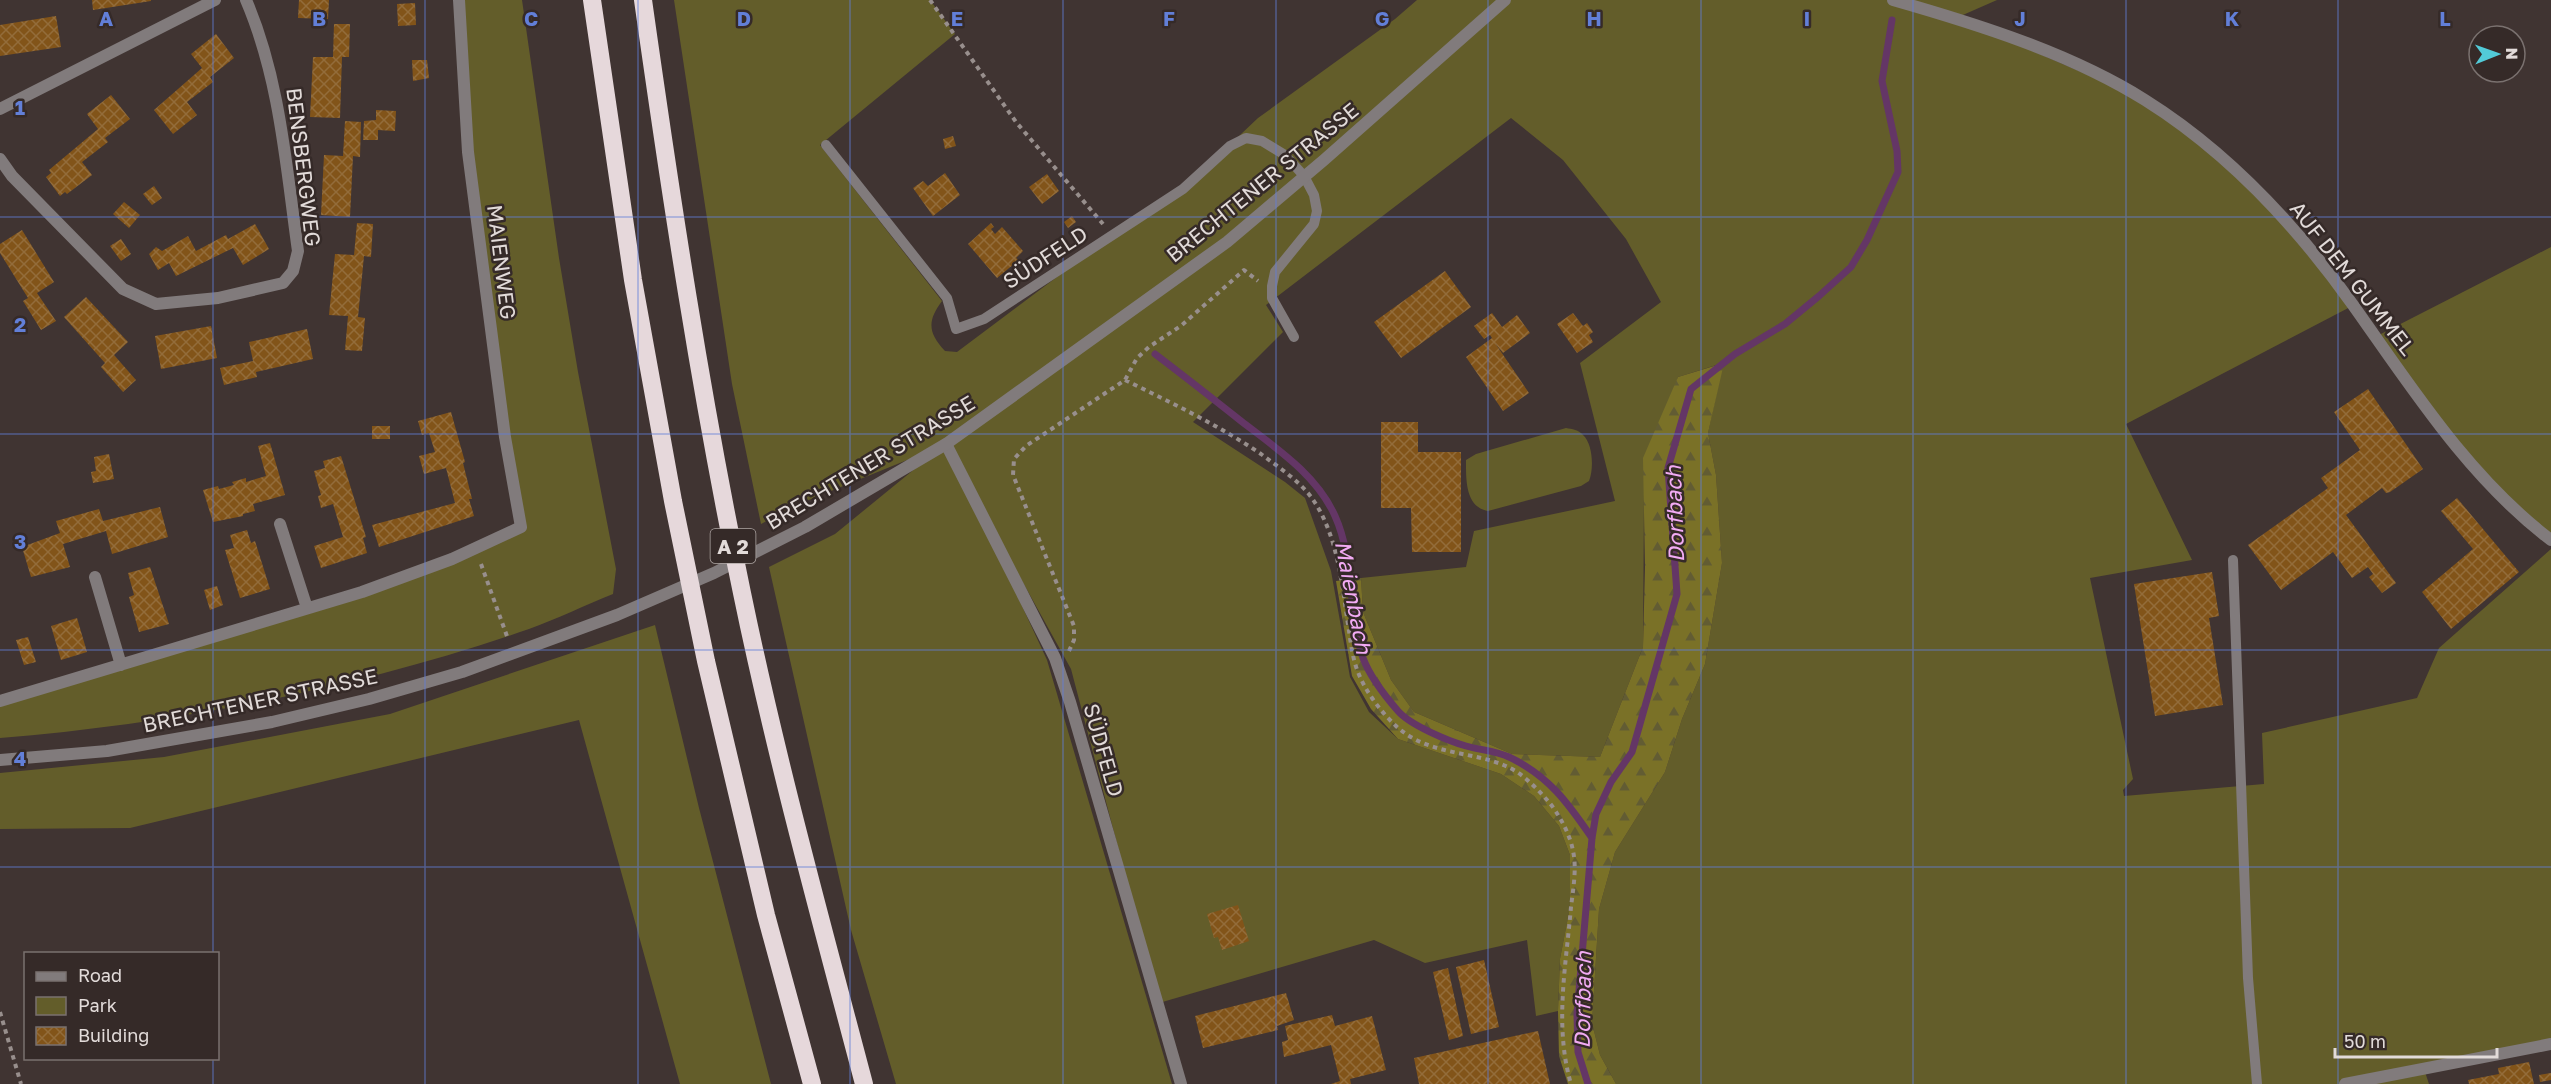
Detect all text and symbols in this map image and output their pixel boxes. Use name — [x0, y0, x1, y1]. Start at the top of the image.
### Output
text: A — [99, 6, 113, 30]
text: B — [312, 6, 326, 30]
text: C — [524, 6, 538, 30]
text: D — [737, 6, 751, 30]
text: E — [951, 6, 963, 30]
text: F — [1163, 6, 1175, 30]
text: G — [1375, 6, 1389, 30]
text: H — [1586, 6, 1602, 30]
text: I — [1804, 6, 1810, 30]
text: J — [2014, 6, 2026, 30]
text: K — [2225, 6, 2240, 30]
text: L — [2439, 6, 2451, 30]
north arrow — [2467, 24, 2527, 84]
text: N — [2502, 47, 2522, 60]
street label: BENSBERGWEG — [281, 86, 327, 248]
text: 1 — [15, 95, 25, 119]
street label: BRECHTENER STRASSE — [1161, 97, 1363, 267]
street label: AUF DEM GUMMEL — [2285, 196, 2421, 360]
street label: MAIENWEG — [482, 203, 522, 321]
street label: SÜDFELD — [998, 220, 1092, 294]
text: 2 — [14, 312, 26, 336]
street label: BRECHTENER STRASSE — [761, 389, 979, 535]
water label: Dorfbach — [1659, 464, 1689, 563]
text: 3 — [14, 529, 26, 553]
road number: A 2 — [710, 529, 756, 563]
water label: Maienbach — [1330, 538, 1379, 657]
street label: BRECHTENER STRASSE — [140, 662, 380, 738]
street label: SÜDFELD — [1078, 701, 1130, 799]
text: 4 — [14, 746, 26, 770]
water label: Dorfbach — [1568, 950, 1596, 1049]
legend — [24, 952, 219, 1060]
text: Road — [78, 964, 122, 986]
text: Park — [78, 994, 117, 1016]
scale bar — [2335, 1021, 2497, 1059]
text: Building — [78, 1024, 149, 1046]
text: 50 m — [2344, 1030, 2386, 1052]

